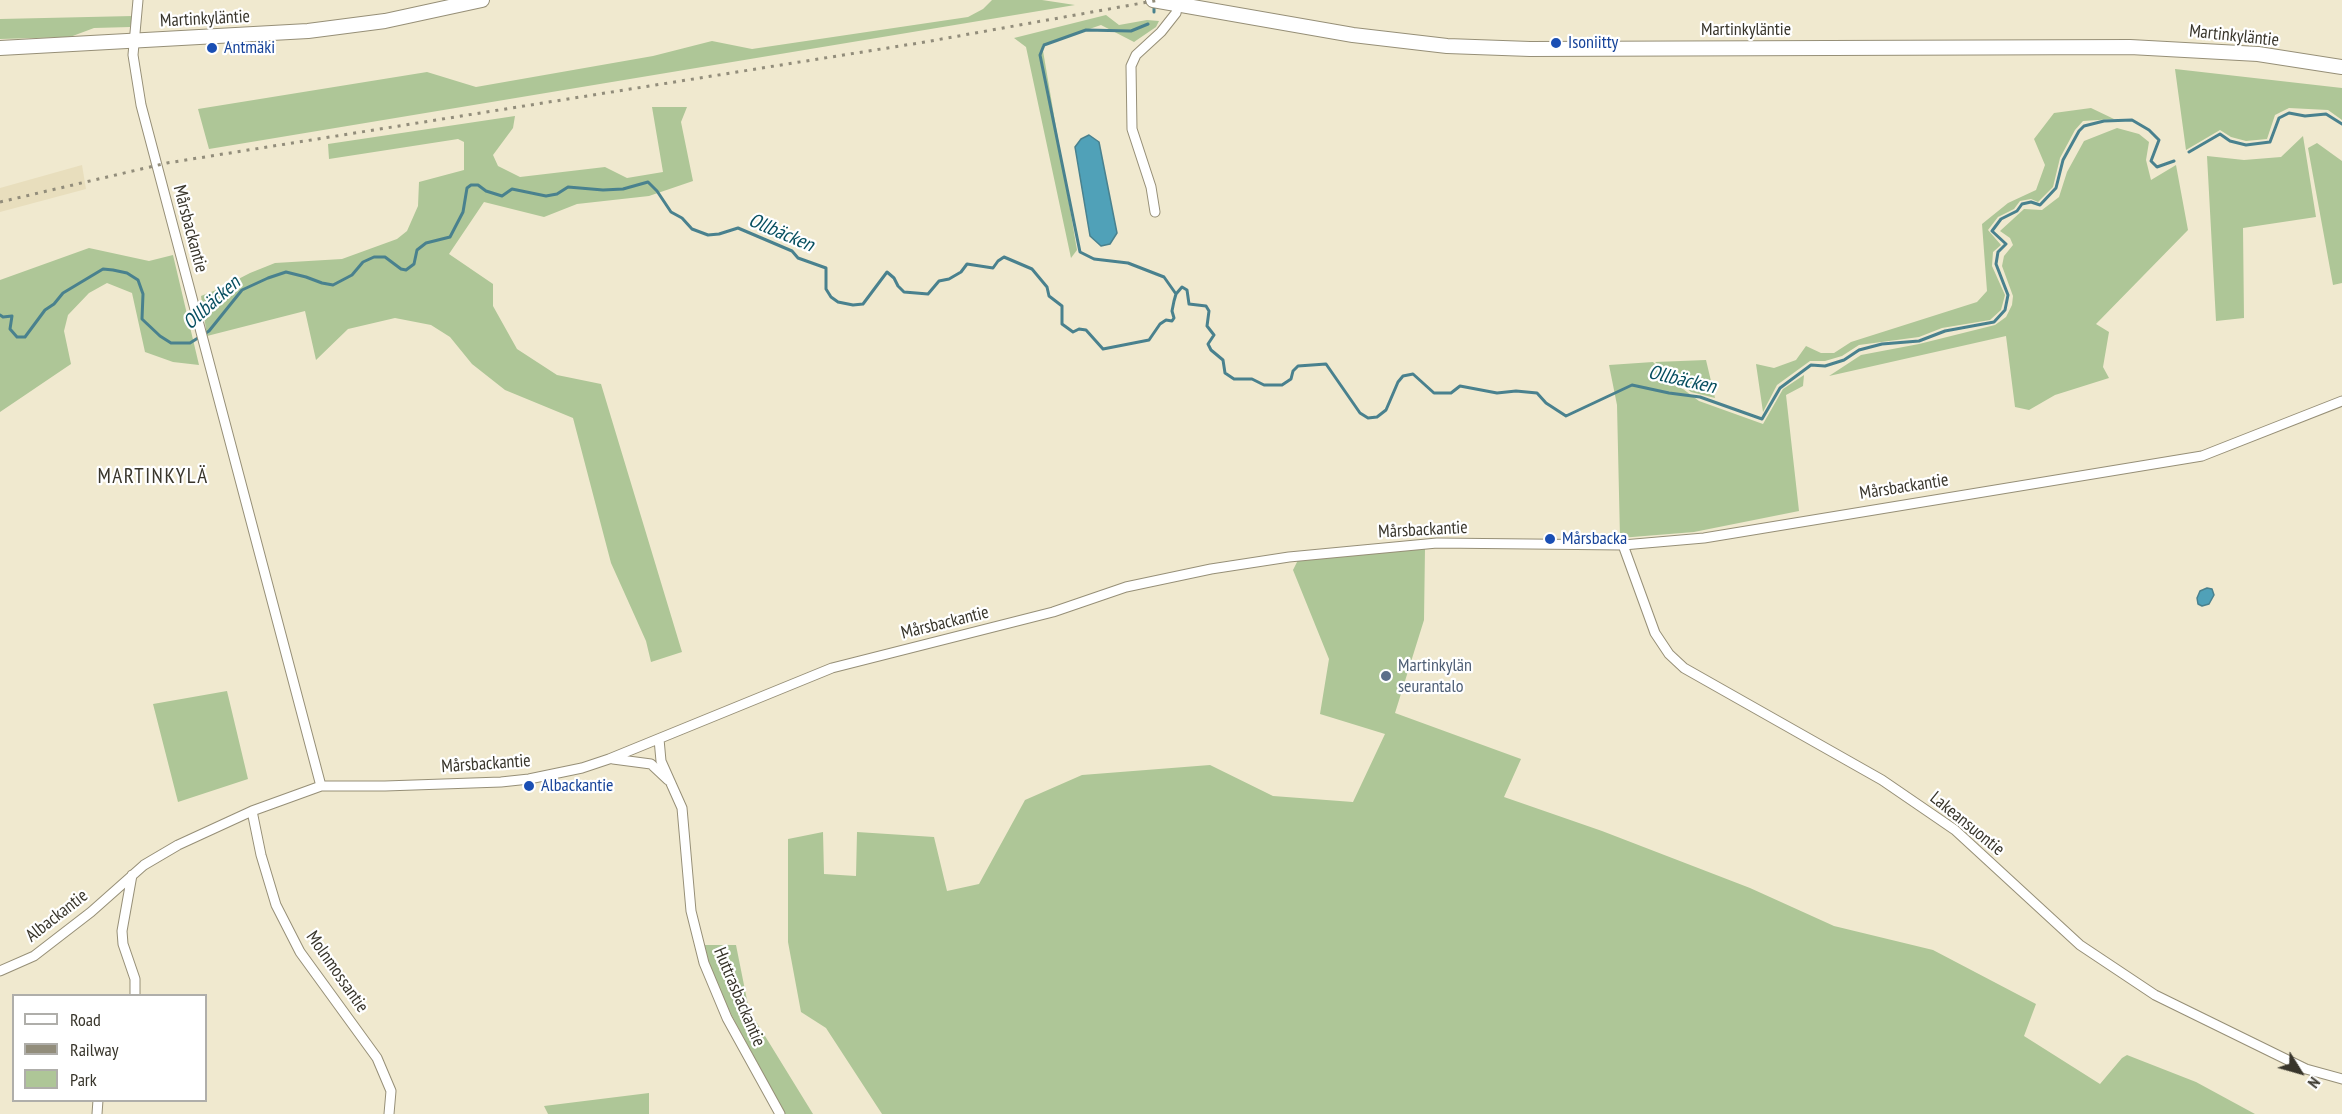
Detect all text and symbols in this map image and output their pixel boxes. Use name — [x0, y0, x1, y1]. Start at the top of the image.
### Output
street label: Martinkyläntie — [159, 6, 251, 32]
street label: Martinkyläntie — [1701, 19, 1791, 41]
street label: Martinkyläntie — [2188, 21, 2280, 51]
place label: Isoniitty — [1568, 32, 1618, 54]
marker: Isoniitty — [1549, 36, 1563, 50]
place label: Antmäki — [224, 37, 275, 59]
marker: Antmäki — [205, 41, 219, 55]
street label: Mårsbackantie — [168, 183, 212, 275]
water label: Ollbäcken — [745, 209, 817, 257]
water label: Ollbäcken — [178, 271, 246, 335]
water label: Ollbäcken — [1646, 361, 1718, 399]
district label: MARTINKYLÄ — [97, 464, 209, 490]
street label: Mårsbackantie — [1858, 469, 1950, 505]
street label: Mårsbackantie — [1378, 517, 1468, 543]
place label: Mårsbacka — [1562, 528, 1627, 550]
marker: Mårsbacka — [1543, 532, 1557, 546]
street label: Mårsbackantie — [899, 602, 991, 644]
place label: Martinkylän seurantalo — [1398, 655, 1472, 698]
marker: Martinkylän seurantalo — [1379, 669, 1393, 683]
street label: Mårsbackantie — [441, 750, 531, 778]
place label: Albackantie — [541, 775, 614, 797]
marker: Albackantie — [522, 779, 536, 793]
street label: Lakeansuontie — [1925, 787, 2009, 861]
street label: Albackantie — [22, 885, 92, 947]
street label: Molnmossantie — [301, 927, 373, 1017]
street label: Huttrasbackantie — [708, 944, 770, 1050]
legend — [12, 994, 207, 1102]
text: Road — [70, 1008, 101, 1031]
text: Railway — [70, 1038, 119, 1061]
north arrow — [2270, 1042, 2330, 1102]
text: Park — [70, 1068, 97, 1091]
text: N — [2304, 1073, 2325, 1092]

